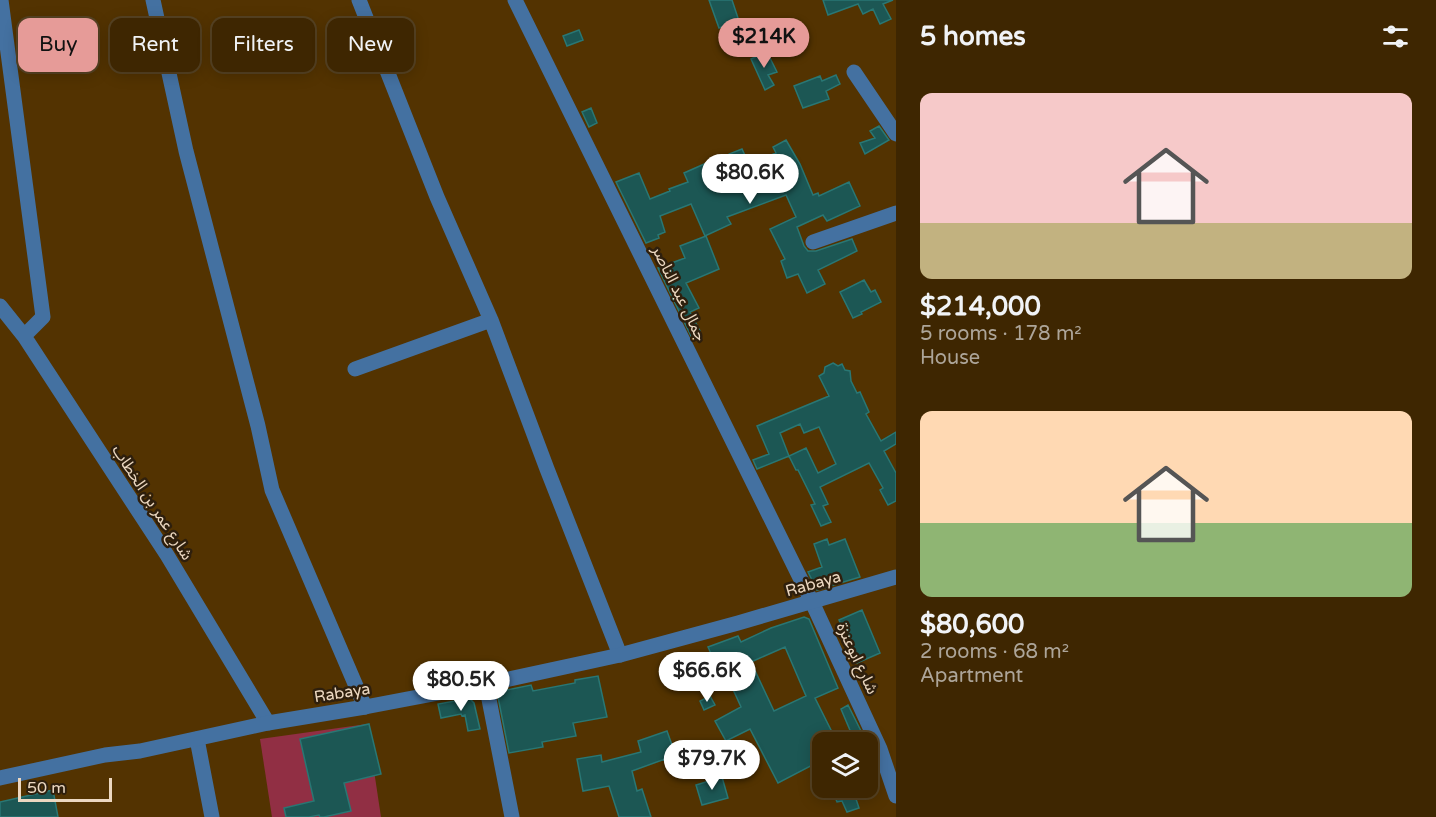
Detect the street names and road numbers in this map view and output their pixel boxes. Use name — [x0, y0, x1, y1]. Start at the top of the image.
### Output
street label: جمال عبد الناصر — [647, 242, 711, 344]
street label: شارع عمر بن الخطاب — [106, 441, 197, 565]
street label: Rabaya — [783, 567, 843, 601]
street label: شارع ابوعنزة — [830, 619, 882, 698]
street label: Rabaya — [313, 679, 372, 707]

